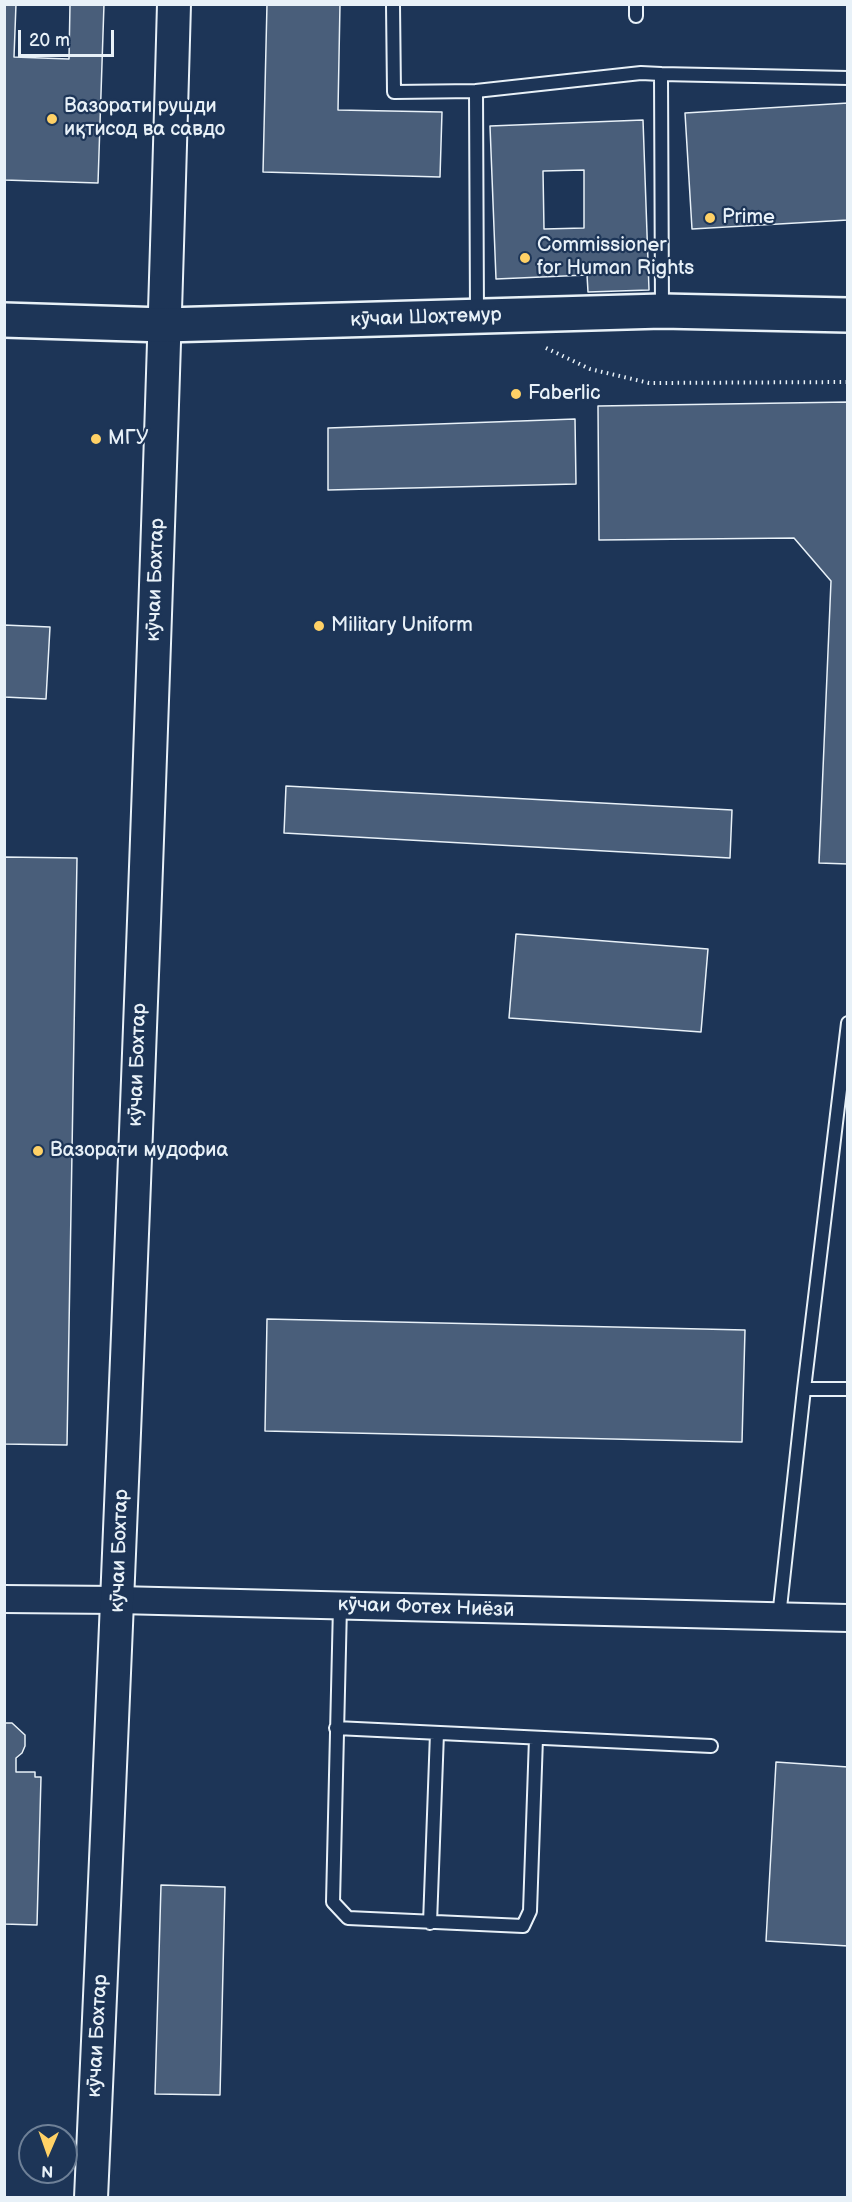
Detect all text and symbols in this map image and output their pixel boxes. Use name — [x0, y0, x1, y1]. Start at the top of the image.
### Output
scale bar — [21, 18, 117, 56]
text: 20 m — [29, 30, 70, 51]
place label: Вазорати рушди иқтисод ва савдо — [64, 95, 225, 142]
marker: Вазорати рушди иқтисод ва савдо — [45, 112, 59, 126]
place label: Prime — [722, 206, 775, 230]
marker: Prime — [703, 211, 717, 225]
place label: Commissioner for Human Rights — [537, 234, 694, 281]
marker: Commissioner for Human Rights — [518, 251, 532, 265]
street label: кӯчаи Шоҳтемур — [350, 303, 502, 333]
place label: Faberlic — [528, 382, 601, 406]
marker: Faberlic — [509, 387, 523, 401]
place label: МГУ — [108, 427, 149, 451]
marker: МГУ — [89, 432, 103, 446]
street label: кӯчаи Бохтар — [142, 518, 170, 642]
place label: Military Uniform — [331, 614, 473, 638]
marker: Military Uniform — [312, 619, 326, 633]
street label: кӯчаи Бохтар — [124, 1003, 152, 1127]
place label: Вазорати мудофиа — [50, 1139, 228, 1163]
marker: Вазорати мудофиа — [31, 1144, 45, 1158]
street label: кӯчаи Бохтар — [106, 1489, 134, 1613]
street label: кӯчаи Фотех Ниёзӣ — [337, 1593, 515, 1623]
street label: кӯчаи Бохтар — [83, 1974, 113, 2098]
north arrow — [18, 2124, 78, 2184]
text: N — [41, 2161, 54, 2180]

